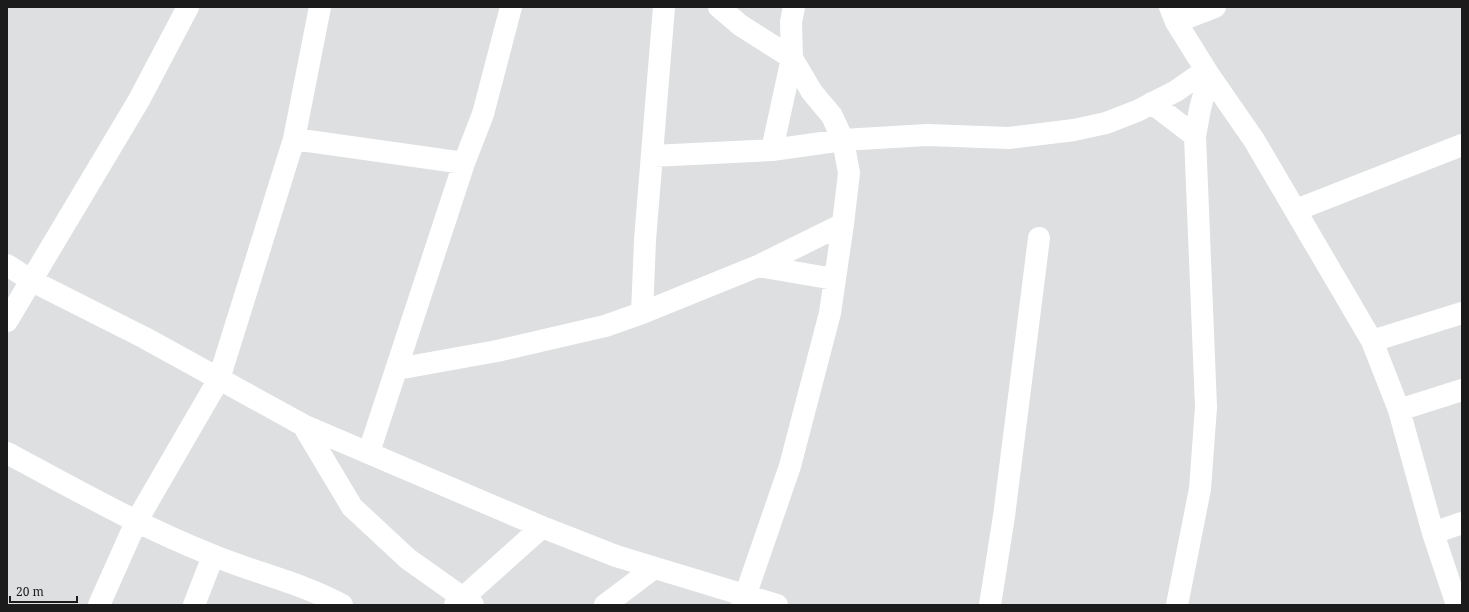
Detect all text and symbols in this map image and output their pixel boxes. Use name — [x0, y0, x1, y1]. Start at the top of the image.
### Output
scale bar — [10, 578, 77, 604]
text: 20 m — [16, 583, 44, 600]

